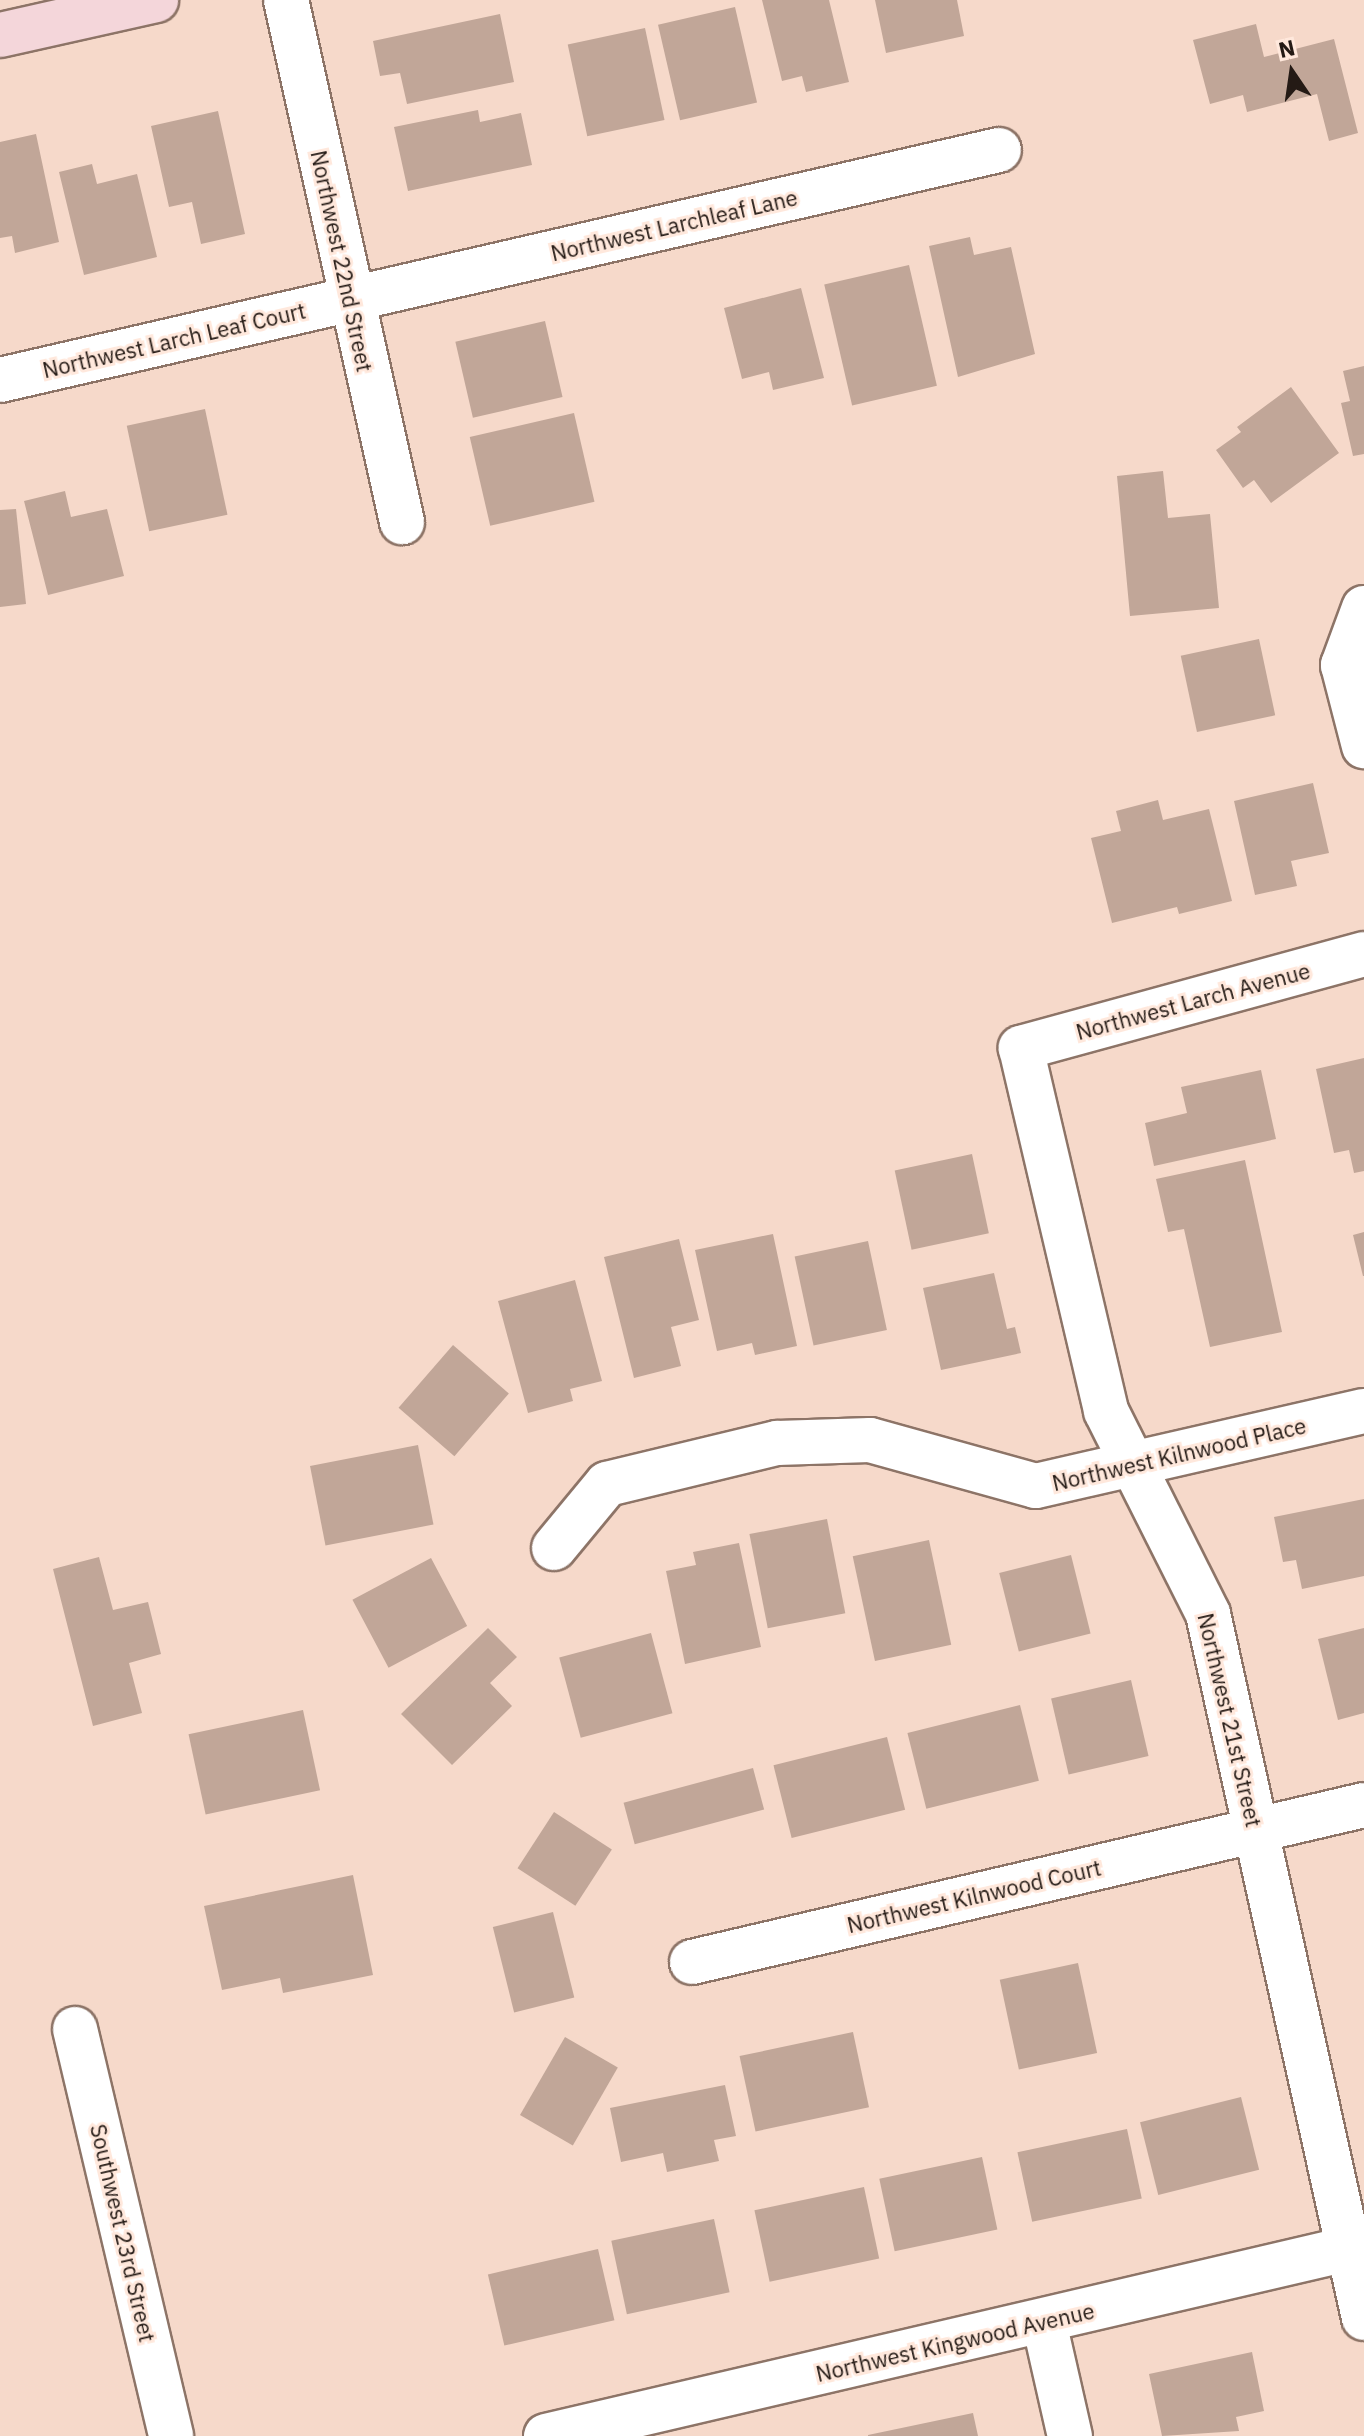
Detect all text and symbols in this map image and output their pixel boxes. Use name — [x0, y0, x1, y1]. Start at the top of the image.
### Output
north arrow — [1252, 32, 1332, 112]
text: N — [1275, 32, 1298, 64]
street label: Northwest 22nd Street — [306, 148, 378, 374]
street label: Northwest Larchleaf Lane — [548, 184, 800, 266]
street label: Northwest Larch Leaf Court — [40, 297, 308, 383]
street label: Northwest Larch Avenue — [1073, 957, 1313, 1045]
street label: Northwest Kilnwood Place — [1049, 1412, 1309, 1496]
street label: Northwest 21st Street — [1193, 1610, 1267, 1830]
street label: Northwest Kilnwood Court — [844, 1854, 1104, 1938]
street label: Southwest 23rd Street — [85, 2122, 161, 2344]
street label: Northwest Kingwood Avenue — [813, 2297, 1097, 2387]

